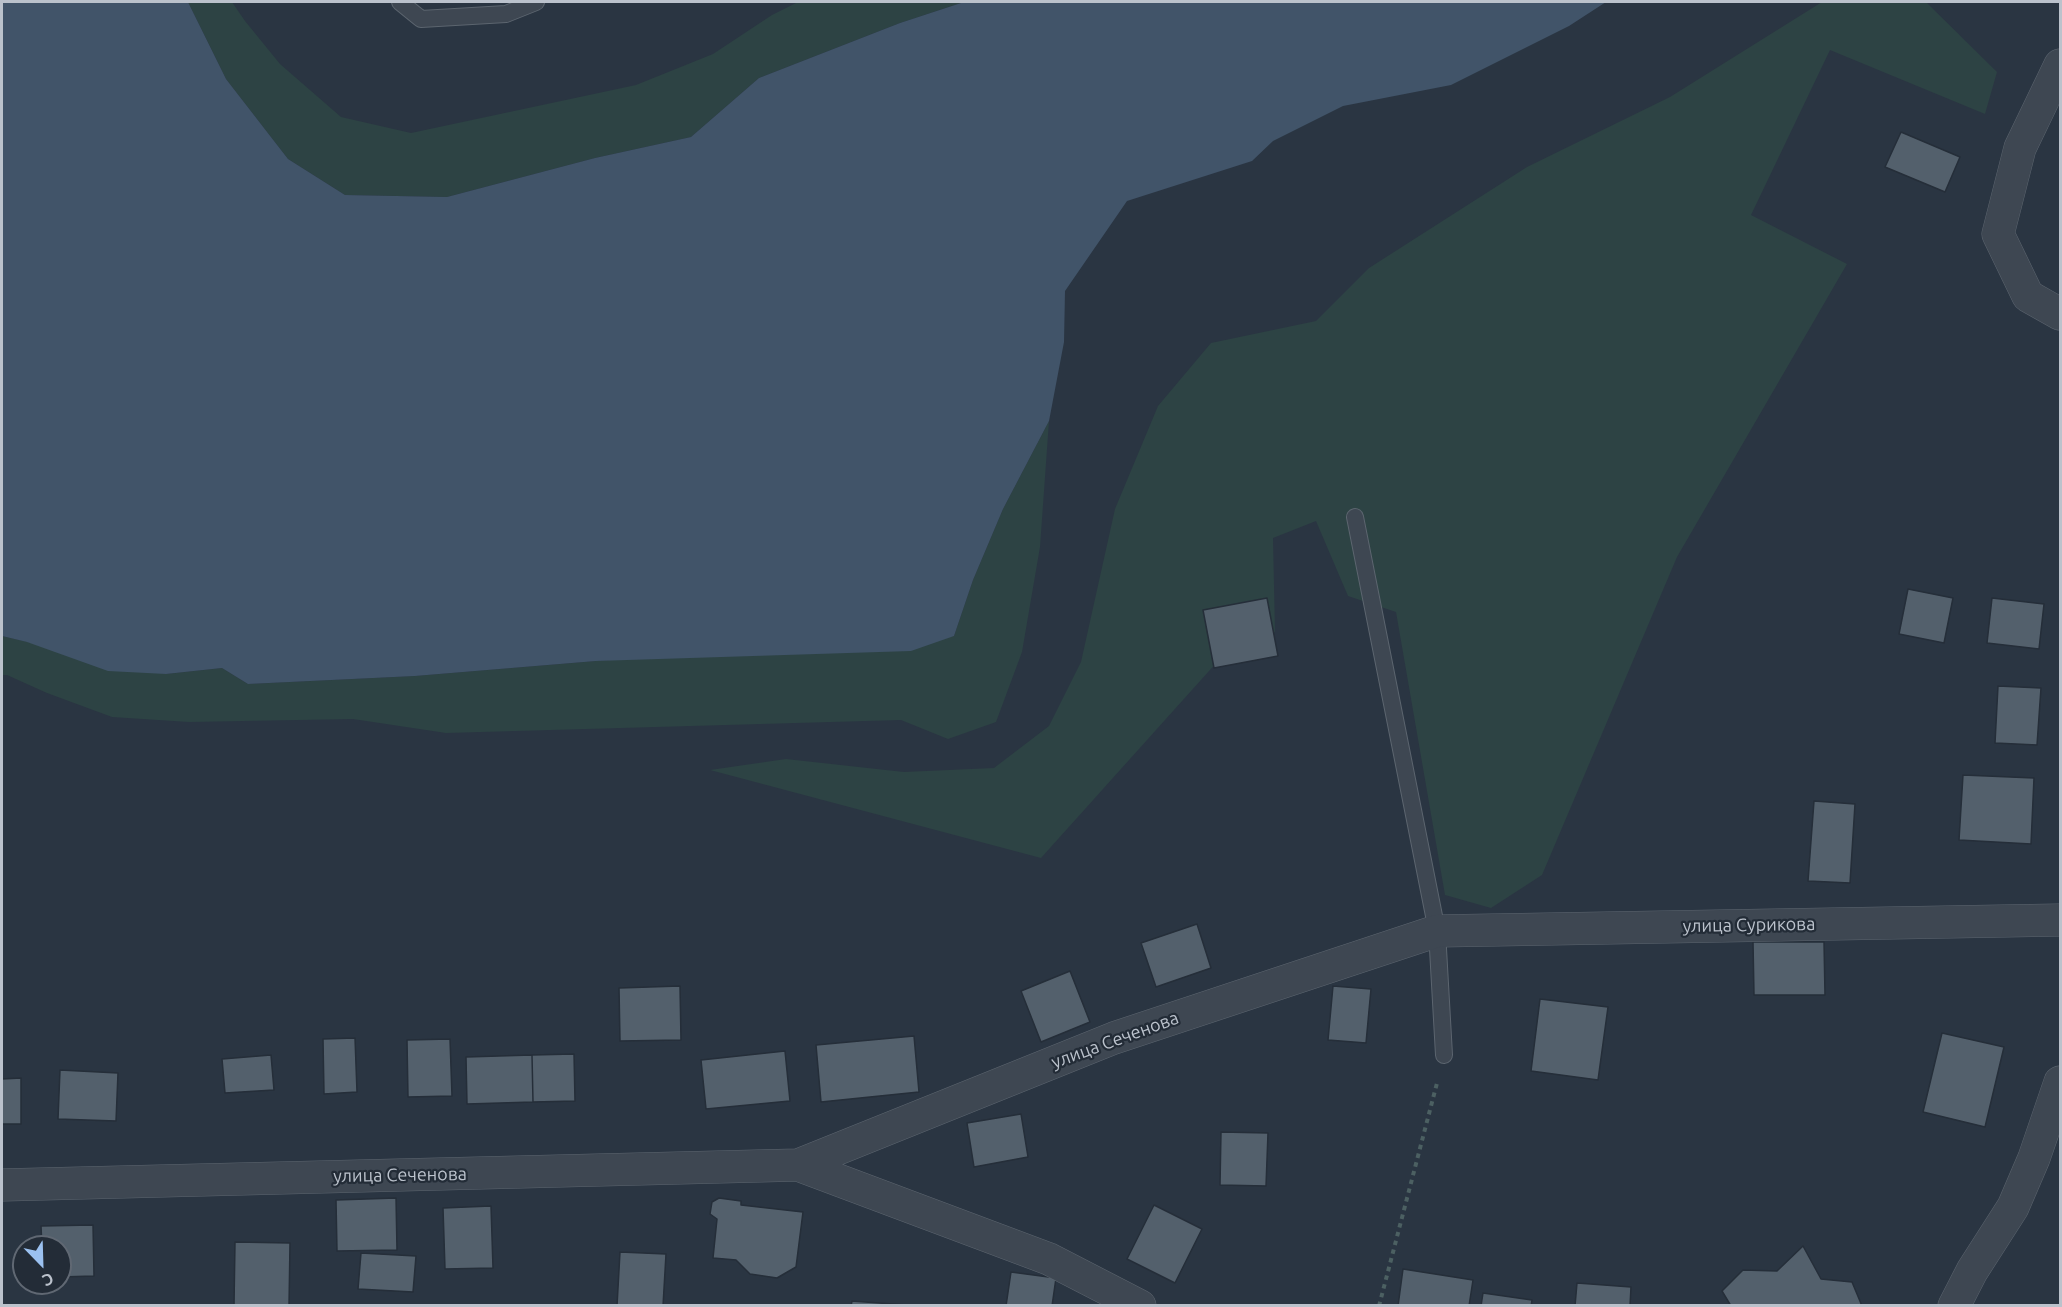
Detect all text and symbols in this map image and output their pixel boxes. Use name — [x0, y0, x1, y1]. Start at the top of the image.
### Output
street label: улица Сурикова — [1682, 913, 1816, 937]
street label: улица Сеченова — [1048, 1007, 1182, 1073]
street label: улица Сеченова — [333, 1163, 467, 1187]
north arrow — [12, 1235, 72, 1295]
text: С — [40, 1269, 56, 1290]

